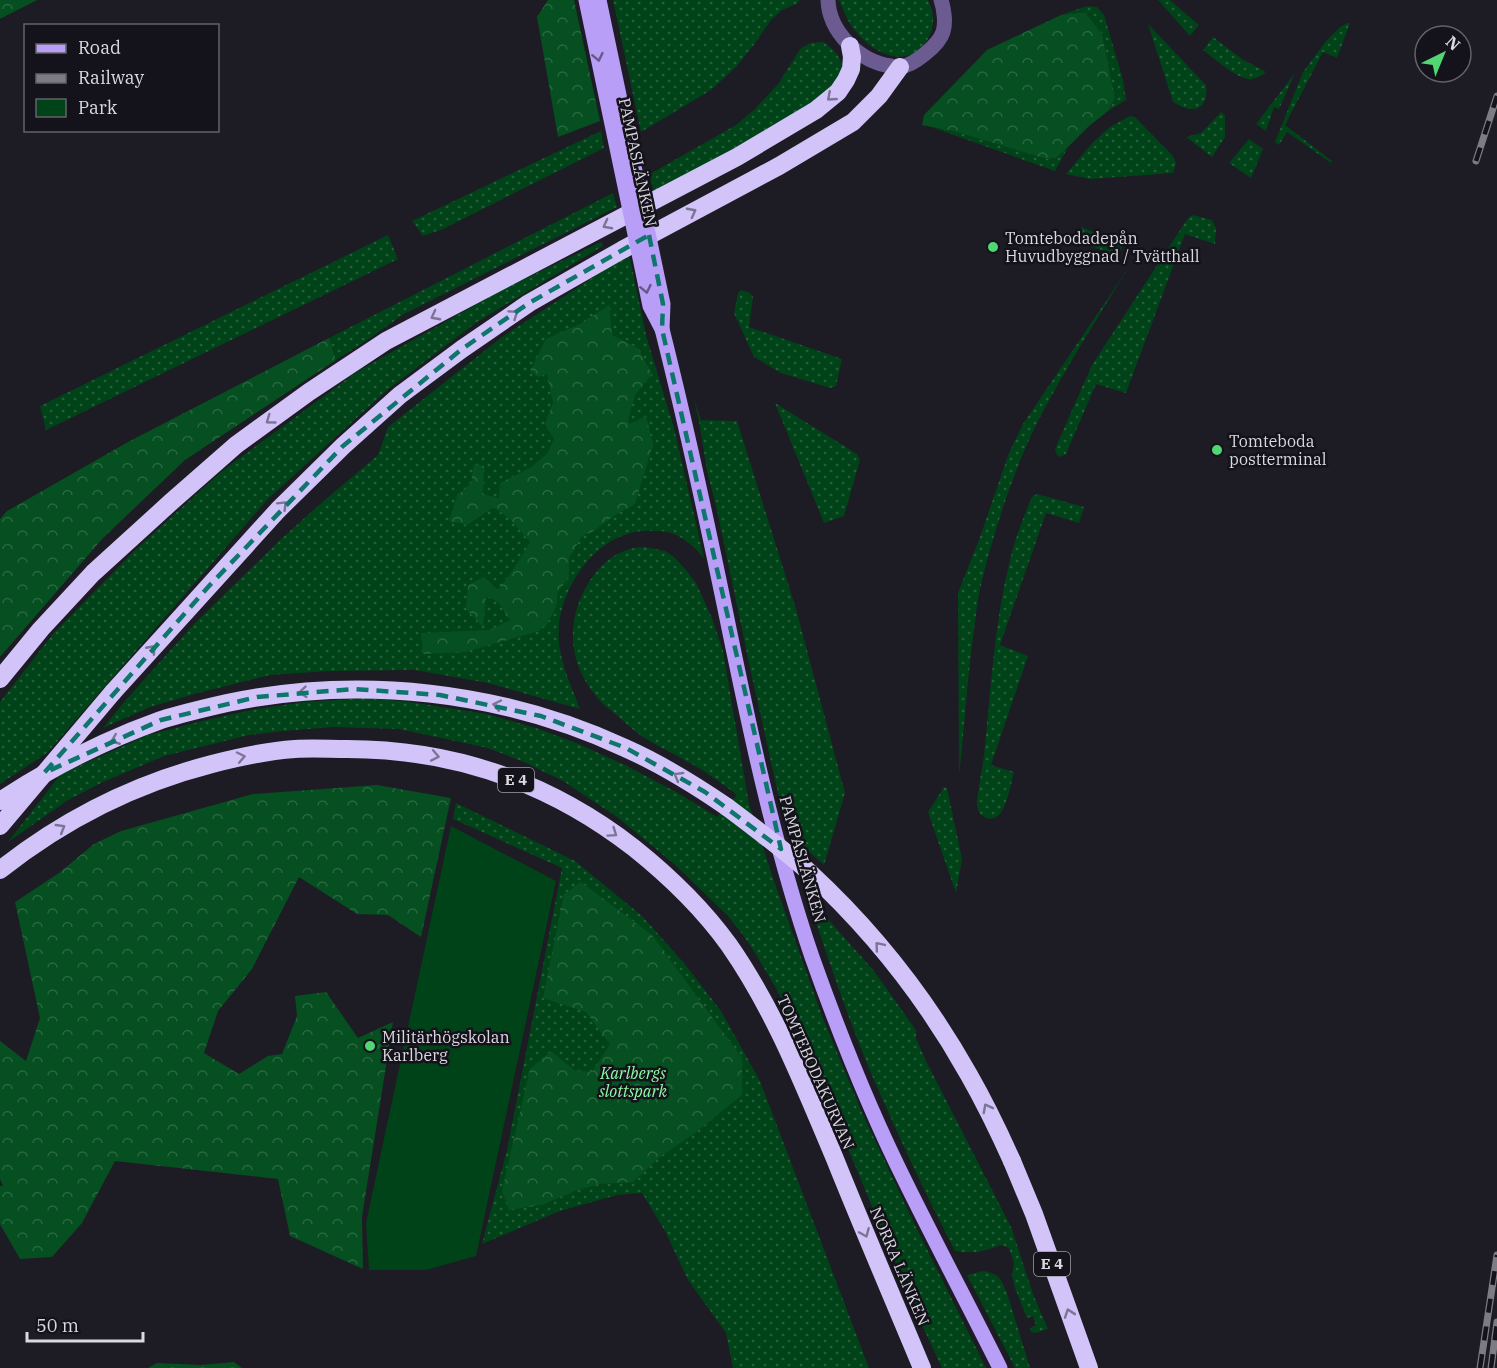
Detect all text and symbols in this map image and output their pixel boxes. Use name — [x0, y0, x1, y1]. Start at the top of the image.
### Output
legend — [24, 24, 219, 132]
north arrow — [1413, 24, 1473, 84]
text: N — [1442, 31, 1465, 55]
text: Road — [78, 36, 121, 59]
one-way arrow — [591, 52, 604, 62]
text: Railway — [78, 66, 144, 89]
one-way arrow — [827, 90, 838, 101]
text: Park — [78, 96, 118, 119]
street label: PAMPASLÄNKEN — [615, 96, 661, 228]
one-way arrow — [686, 208, 696, 219]
one-way arrow — [603, 218, 614, 229]
place label: Tomtebodadepån Huvudbyggnad / Tvätthall — [1005, 228, 1200, 266]
marker: Tomtebodadepån Huvudbyggnad / Tvätthall — [986, 240, 1000, 254]
one-way arrow — [639, 284, 652, 294]
one-way arrow — [430, 308, 441, 320]
one-way arrow — [507, 310, 518, 321]
one-way arrow — [266, 413, 277, 424]
place label: Tomteboda postterminal — [1229, 431, 1327, 469]
marker: Tomteboda postterminal — [1210, 443, 1224, 457]
one-way arrow — [276, 501, 287, 512]
one-way arrow — [145, 645, 156, 656]
one-way arrow — [298, 685, 308, 698]
one-way arrow — [492, 699, 502, 712]
one-way arrow — [110, 733, 121, 745]
one-way arrow — [430, 749, 440, 762]
one-way arrow — [236, 751, 246, 764]
road number: E 4 — [498, 768, 534, 792]
one-way arrow — [673, 772, 684, 783]
street label: PAMPASLÄNKEN — [775, 793, 831, 925]
one-way arrow — [55, 824, 65, 836]
one-way arrow — [606, 826, 617, 837]
one-way arrow — [875, 942, 886, 953]
street label: TOMTEBODAKURVAN — [773, 992, 859, 1152]
place label: Militärhögskolan Karlberg — [382, 1027, 510, 1065]
marker: Militärhögskolan Karlberg — [363, 1039, 377, 1053]
park label: Karlbergs slottspark — [599, 1063, 668, 1101]
one-way arrow — [983, 1104, 994, 1115]
street label: NORRA LÄNKEN — [866, 1203, 934, 1329]
one-way arrow — [858, 1226, 870, 1237]
road number: E 4 — [1034, 1252, 1070, 1276]
scale bar — [27, 1305, 142, 1343]
one-way arrow — [1064, 1308, 1077, 1319]
text: 50 m — [36, 1314, 79, 1337]

